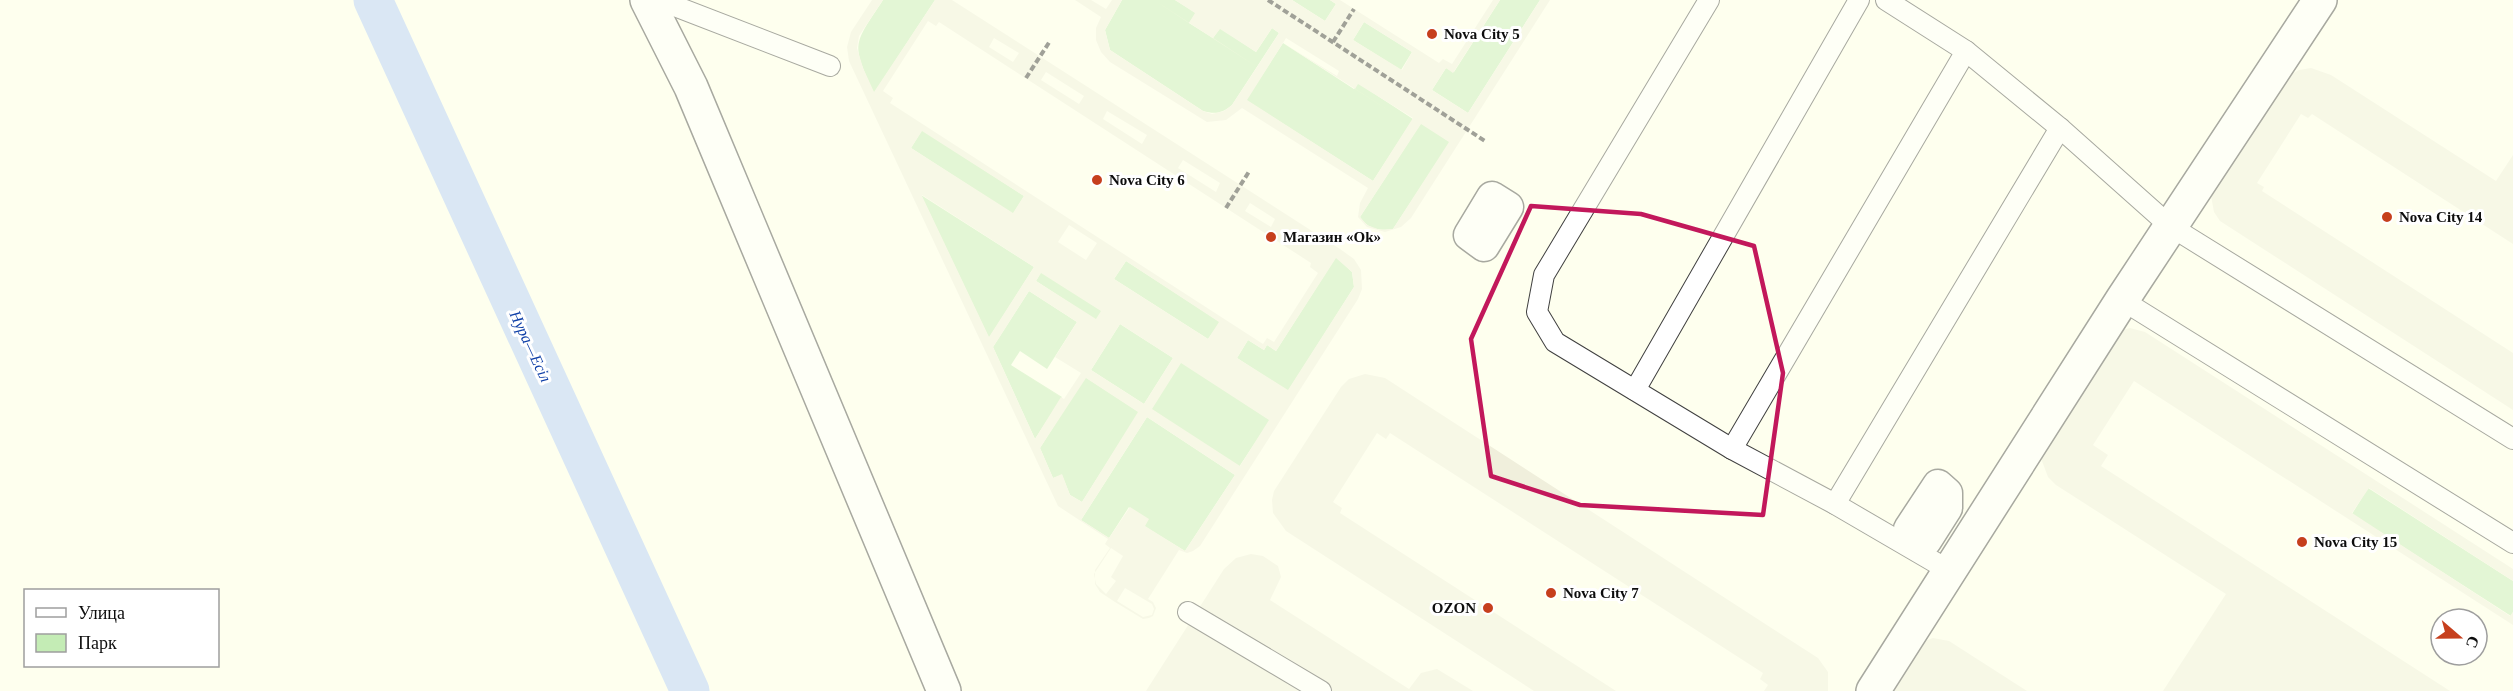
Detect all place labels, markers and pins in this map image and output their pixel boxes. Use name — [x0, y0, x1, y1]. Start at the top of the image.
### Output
place label: Nova City 5 — [1444, 26, 1520, 42]
marker: Nova City 5 — [1425, 27, 1439, 41]
place label: Nova City 6 — [1109, 172, 1185, 188]
marker: Nova City 6 — [1090, 173, 1104, 187]
place label: Nova City 14 — [2399, 209, 2483, 225]
marker: Nova City 14 — [2380, 210, 2394, 224]
place label: Магазин «Ok» — [1283, 229, 1381, 245]
marker: Магазин «Ok» — [1264, 230, 1278, 244]
place label: Nova City 15 — [2314, 534, 2397, 550]
marker: Nova City 15 — [2295, 535, 2309, 549]
place label: Nova City 7 — [1563, 585, 1639, 601]
marker: Nova City 7 — [1544, 586, 1558, 600]
place label: OZON — [1432, 600, 1476, 616]
marker: OZON — [1481, 601, 1495, 615]

